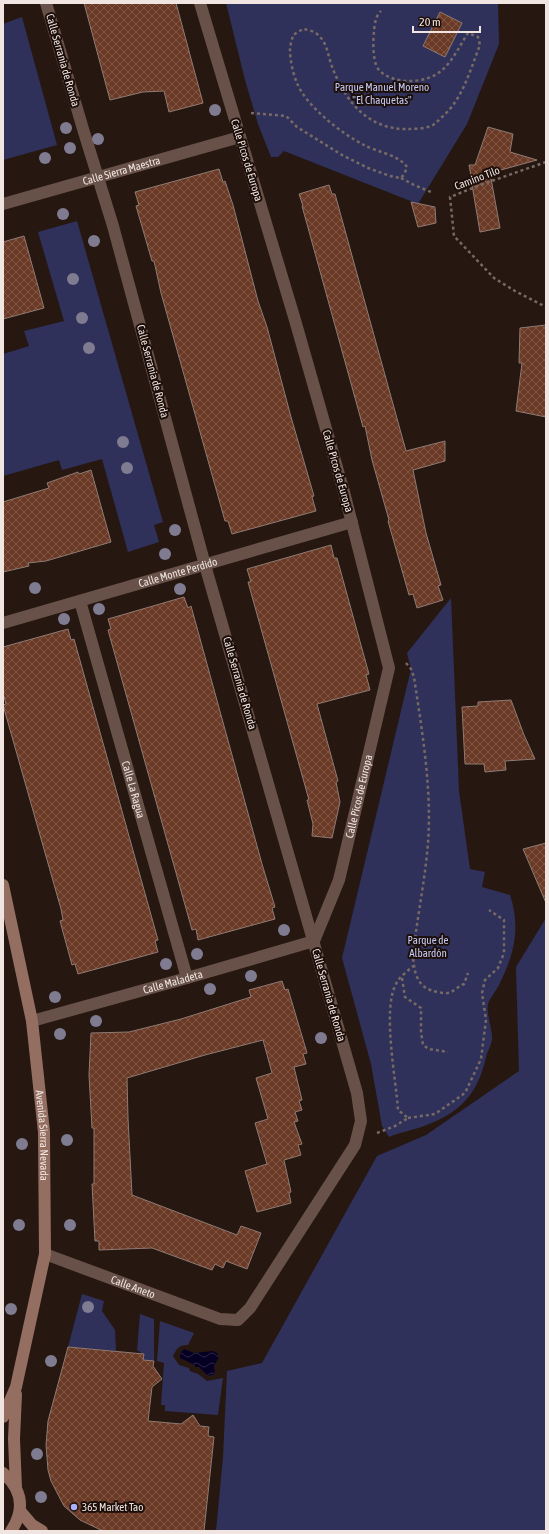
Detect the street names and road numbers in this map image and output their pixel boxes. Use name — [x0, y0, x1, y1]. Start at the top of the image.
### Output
street label: Calle Serrania de Ronda — [44, 12, 82, 108]
street label: Calle Picos de Europa — [229, 118, 265, 202]
street label: Calle Sierra Maestra — [81, 154, 162, 187]
street label: Camino Tilo — [453, 164, 501, 192]
street label: Calle Serrania de Ronda — [135, 323, 171, 419]
street label: Calle Picos de Europa — [321, 428, 355, 514]
street label: Calle Monte Perdido — [137, 555, 219, 589]
street label: Calle Serrania de Ronda — [221, 635, 259, 731]
street label: Calle Picos de Europa — [343, 754, 374, 839]
street label: Calle La Ragua — [120, 760, 147, 820]
street label: Calle Serrania de Ronda — [310, 947, 348, 1043]
street label: Calle Maladeta — [142, 968, 204, 996]
street label: Avenida Sierra Nevada — [34, 1089, 50, 1181]
street label: Calle Aneto — [109, 1273, 157, 1300]

